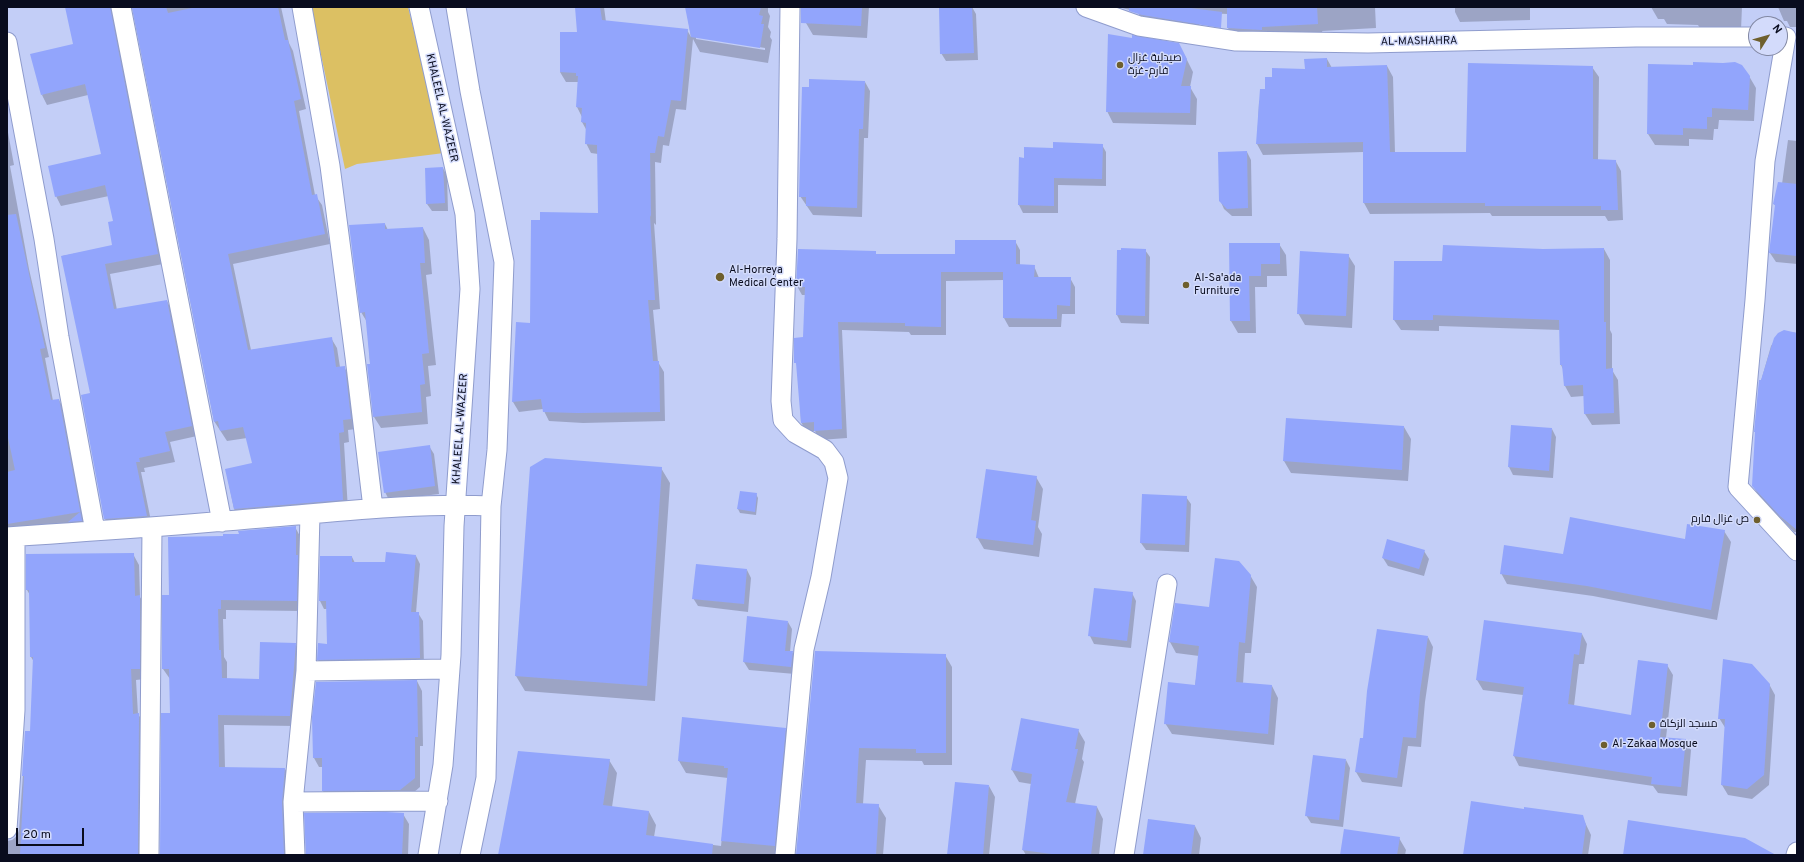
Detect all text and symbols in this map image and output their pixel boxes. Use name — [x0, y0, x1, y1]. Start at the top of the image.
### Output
north arrow — [1748, 16, 1788, 56]
text: N — [1769, 22, 1785, 37]
street label: AL-MASHAHRA — [1380, 35, 1458, 49]
street label: KHALEEL AL-WAZEER — [422, 52, 460, 164]
place label: صيدلية غزال فارم-غزة — [1128, 52, 1181, 78]
marker: صيدلية غزال فارم-غزة — [1115, 60, 1125, 70]
place label: Al-Horreya Medical Center — [729, 264, 803, 290]
marker: Al-Horreya Medical Center — [714, 271, 726, 283]
place label: Al-Sa'ada Furniture — [1194, 272, 1241, 298]
marker: Al-Sa'ada Furniture — [1181, 280, 1191, 290]
street label: KHALEEL AL-WAZEER — [451, 373, 471, 485]
place label: ص غزال فارم — [1691, 513, 1749, 527]
marker: ص غزال فارم — [1752, 515, 1762, 525]
place label: مسجد الزكاة — [1660, 718, 1717, 732]
marker: مسجد الزكاة — [1647, 720, 1657, 730]
place label: Al-Zakaa Mosque — [1612, 738, 1698, 752]
marker: Al-Zakaa Mosque — [1599, 740, 1609, 750]
scale bar — [18, 820, 86, 846]
text: 20 m — [23, 827, 51, 843]

